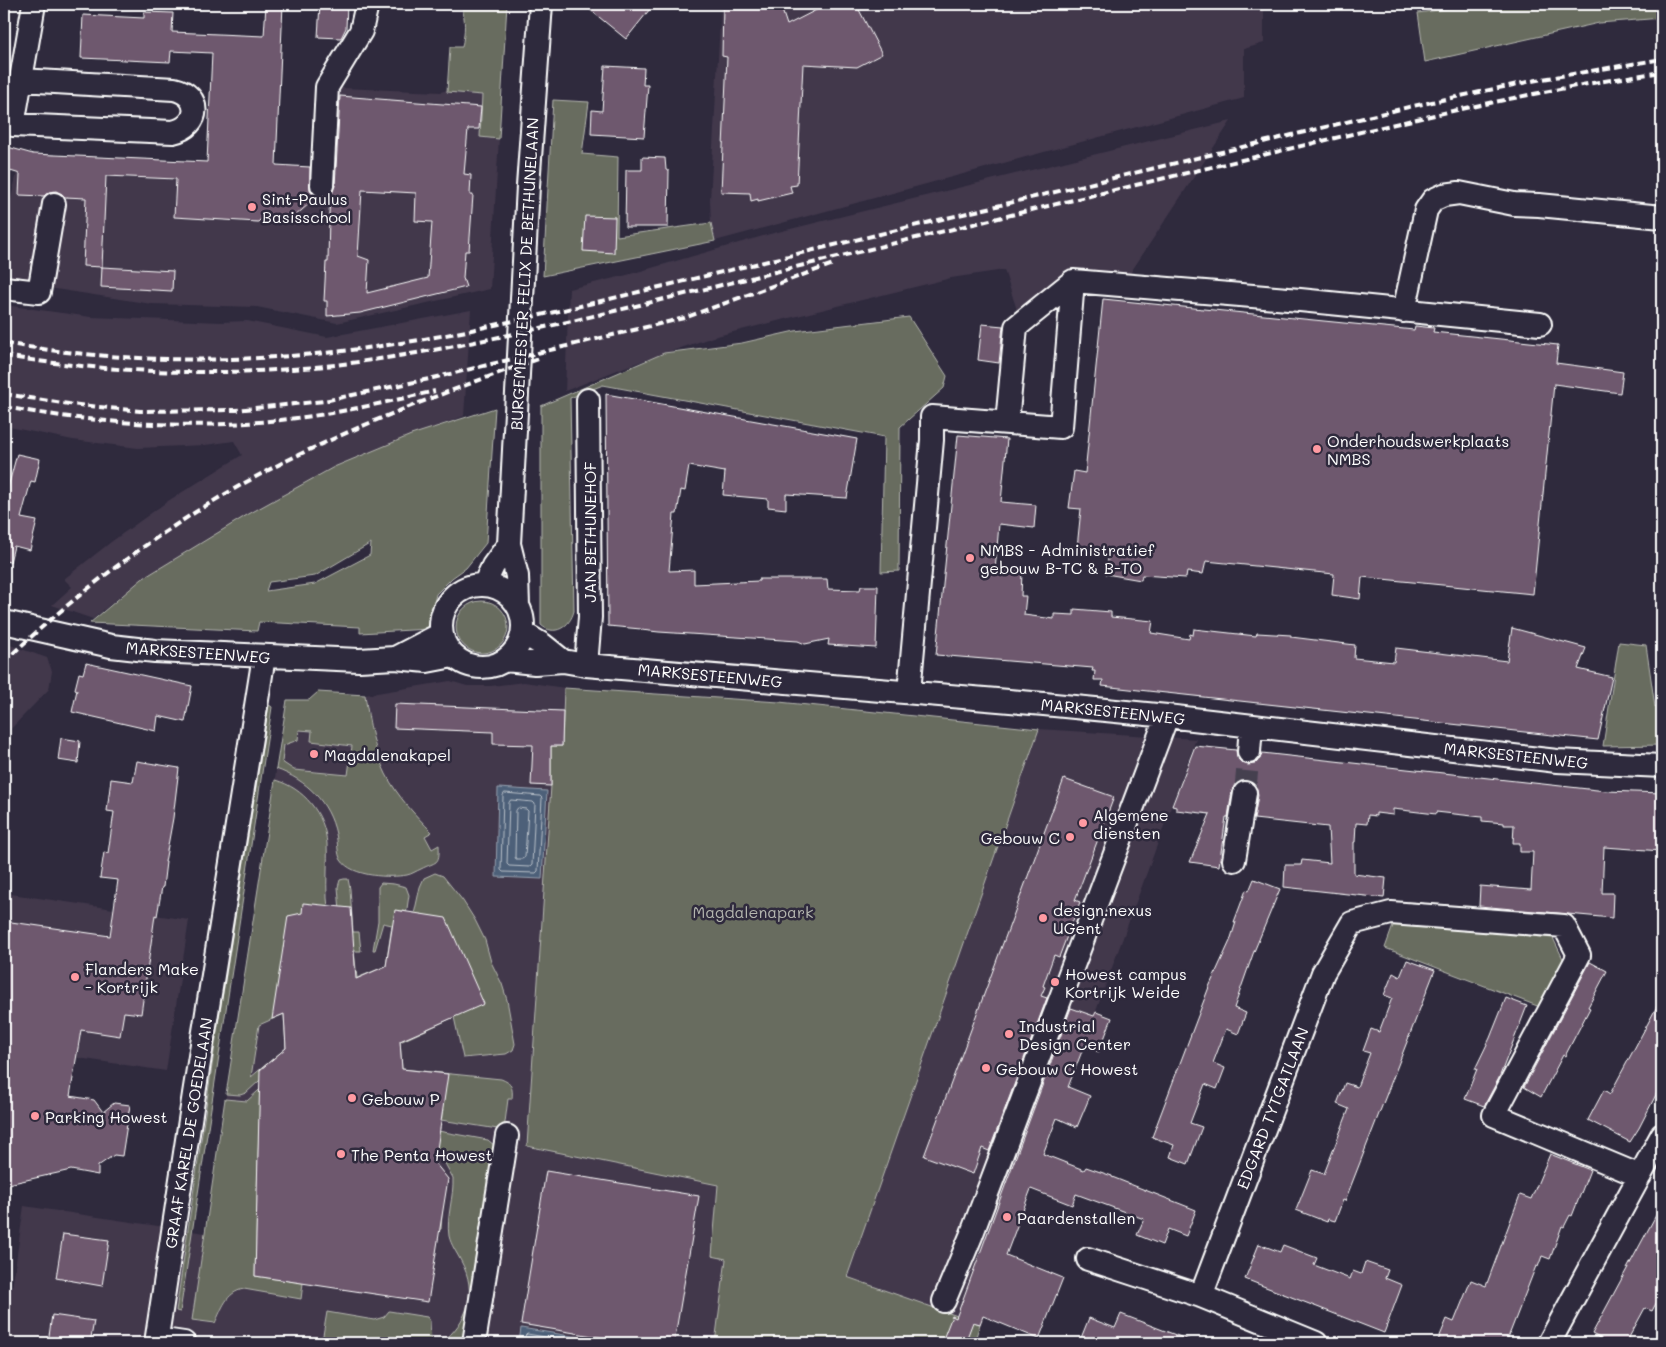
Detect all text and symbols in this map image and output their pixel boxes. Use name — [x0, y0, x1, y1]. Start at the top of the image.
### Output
street label: BURGEMEESTER FELIX DE BETHUNELAAN — [505, 117, 543, 431]
place label: Sint-Paulus Basisschool — [262, 188, 352, 227]
marker: Sint-Paulus Basisschool — [246, 201, 258, 213]
place label: Onderhoudswerkplaats NMBS — [1327, 430, 1509, 469]
marker: Onderhoudswerkplaats NMBS — [1311, 443, 1323, 455]
street label: JAN BETHUNEHOF — [579, 462, 600, 602]
place label: NMBS - Administratief gebouw B-TC & B-TO — [980, 539, 1155, 578]
marker: NMBS - Administratief gebouw B-TC & B-TO — [964, 552, 976, 564]
street label: MARKSESTEENWEG — [125, 636, 271, 668]
street label: MARKSESTEENWEG — [637, 658, 783, 692]
street label: MARKSESTEENWEG — [1040, 693, 1186, 729]
street label: MARKSESTEENWEG — [1443, 737, 1589, 773]
place label: Magdalenakapel — [324, 744, 451, 765]
marker: Magdalenakapel — [308, 748, 320, 760]
place label: Algemene diensten — [1093, 804, 1169, 843]
marker: Algemene diensten — [1077, 817, 1089, 829]
place label: Gebouw C — [981, 827, 1060, 848]
marker: Gebouw C — [1064, 831, 1076, 843]
place label: design.nexus UGent — [1053, 899, 1152, 938]
park label: Magdalenapark — [692, 901, 814, 922]
marker: design.nexus UGent — [1037, 912, 1049, 924]
place label: Flanders Make - Kortrijk — [85, 958, 199, 997]
place label: Howest campus Kortrijk Weide — [1065, 963, 1187, 1002]
marker: Flanders Make - Kortrijk — [69, 971, 81, 983]
marker: Howest campus Kortrijk Weide — [1049, 976, 1061, 988]
place label: Industrial Design Center — [1019, 1015, 1131, 1054]
street label: GRAAF KAREL DE GOEDELAAN — [159, 1016, 217, 1250]
street label: EDGARD TYTGATLAAN — [1231, 1024, 1313, 1192]
marker: Industrial Design Center — [1003, 1028, 1015, 1040]
place label: Gebouw C Howest — [996, 1058, 1138, 1079]
marker: Gebouw C Howest — [980, 1062, 992, 1074]
place label: Gebouw P — [362, 1088, 440, 1109]
marker: Gebouw P — [346, 1092, 358, 1104]
place label: Parking Howest — [45, 1106, 167, 1127]
marker: Parking Howest — [29, 1110, 41, 1122]
place label: The Penta Howest — [351, 1144, 493, 1165]
marker: The Penta Howest — [335, 1148, 347, 1160]
place label: Paardenstallen — [1017, 1207, 1135, 1228]
marker: Paardenstallen — [1001, 1211, 1013, 1223]

